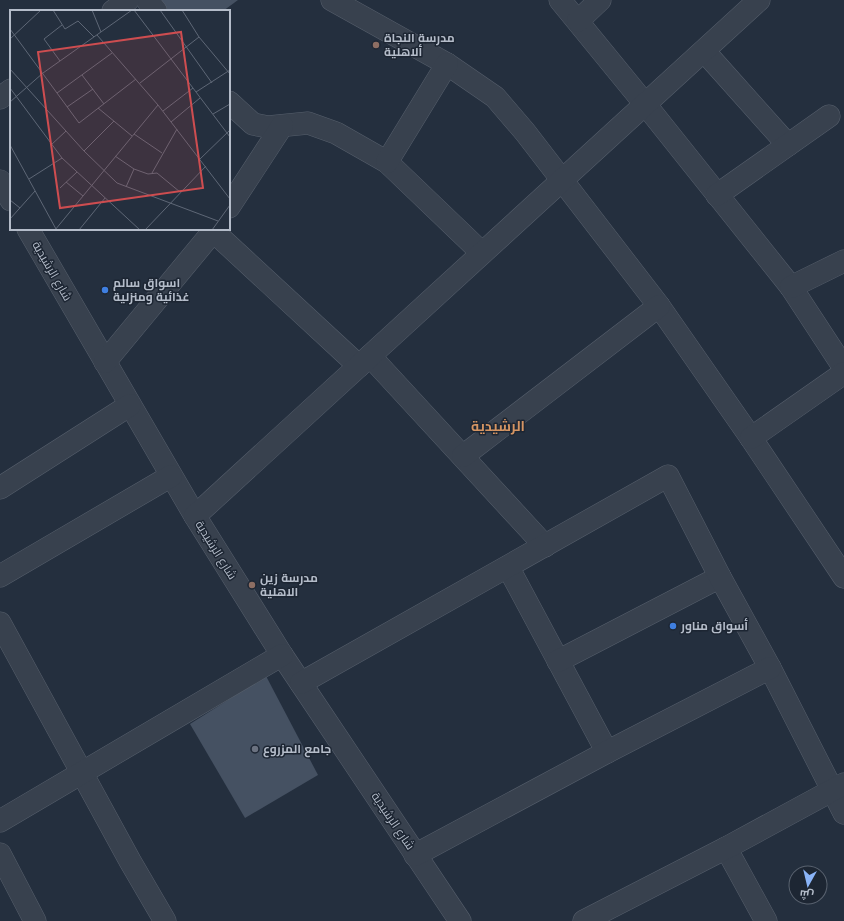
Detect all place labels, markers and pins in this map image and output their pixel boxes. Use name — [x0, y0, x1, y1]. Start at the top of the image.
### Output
place label: مدرسة النجاة ألاهلية — [384, 30, 455, 59]
marker: مدرسة النجاة ألاهلية — [371, 40, 381, 50]
place label: اسواق سالم غذائية ومنزلية — [113, 275, 189, 305]
marker: اسواق سالم غذائية ومنزلية — [100, 285, 110, 295]
place label: مدرسة زين الاهلية — [260, 570, 318, 599]
marker: مدرسة زين الاهلية — [247, 580, 257, 590]
place label: أسواق مناور — [680, 618, 748, 634]
marker: أسواق مناور — [668, 621, 678, 631]
place label: جامع المزروع — [263, 741, 331, 758]
marker: جامع المزروع — [250, 744, 260, 754]

